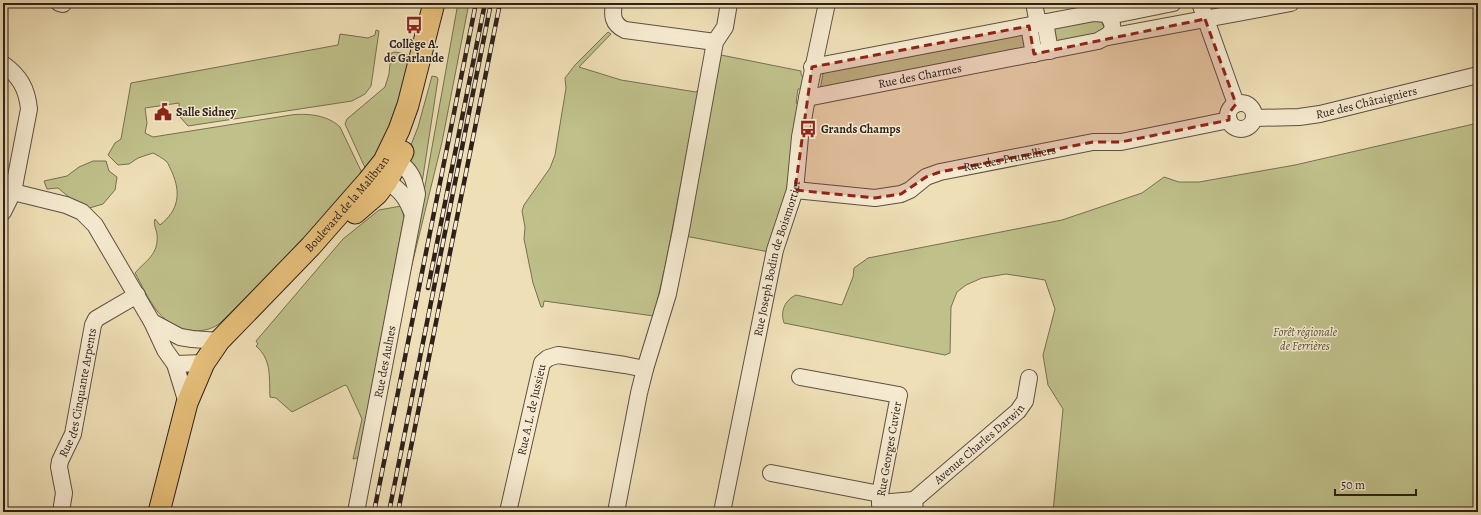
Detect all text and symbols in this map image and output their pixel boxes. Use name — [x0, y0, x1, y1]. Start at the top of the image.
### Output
bus stop icon: Collège A. de Garlande — [404, 15, 424, 35]
place label: Collège A. de Garlande — [384, 36, 445, 66]
street label: Rue des Charmes — [877, 60, 963, 92]
street label: Rue des Châtaigniers — [1315, 82, 1419, 122]
public building icon: Salle Sidney — [153, 102, 173, 122]
place label: Salle Sidney — [176, 104, 237, 120]
bus stop icon: Grands Champs — [798, 119, 818, 139]
place label: Grands Champs — [821, 121, 901, 137]
street label: Rue des Prunelliers — [962, 141, 1057, 175]
street label: Boulevard de la Malibran — [301, 154, 393, 256]
street label: Rue Joseph Bodin de Boismortier — [750, 179, 804, 338]
street label: Rue des Aulnes — [370, 324, 400, 399]
park label: Forêt régionale de Ferrières — [1273, 324, 1338, 354]
street label: Rue des Cinquante Arpents — [55, 327, 100, 460]
street label: Rue A.L. de Jussieu — [513, 362, 550, 457]
street label: Rue Georges Cuvier — [873, 400, 905, 498]
street label: Avenue Charles Darwin — [930, 401, 1029, 488]
scale bar — [1335, 471, 1416, 497]
text: 50 m — [1341, 477, 1365, 493]

